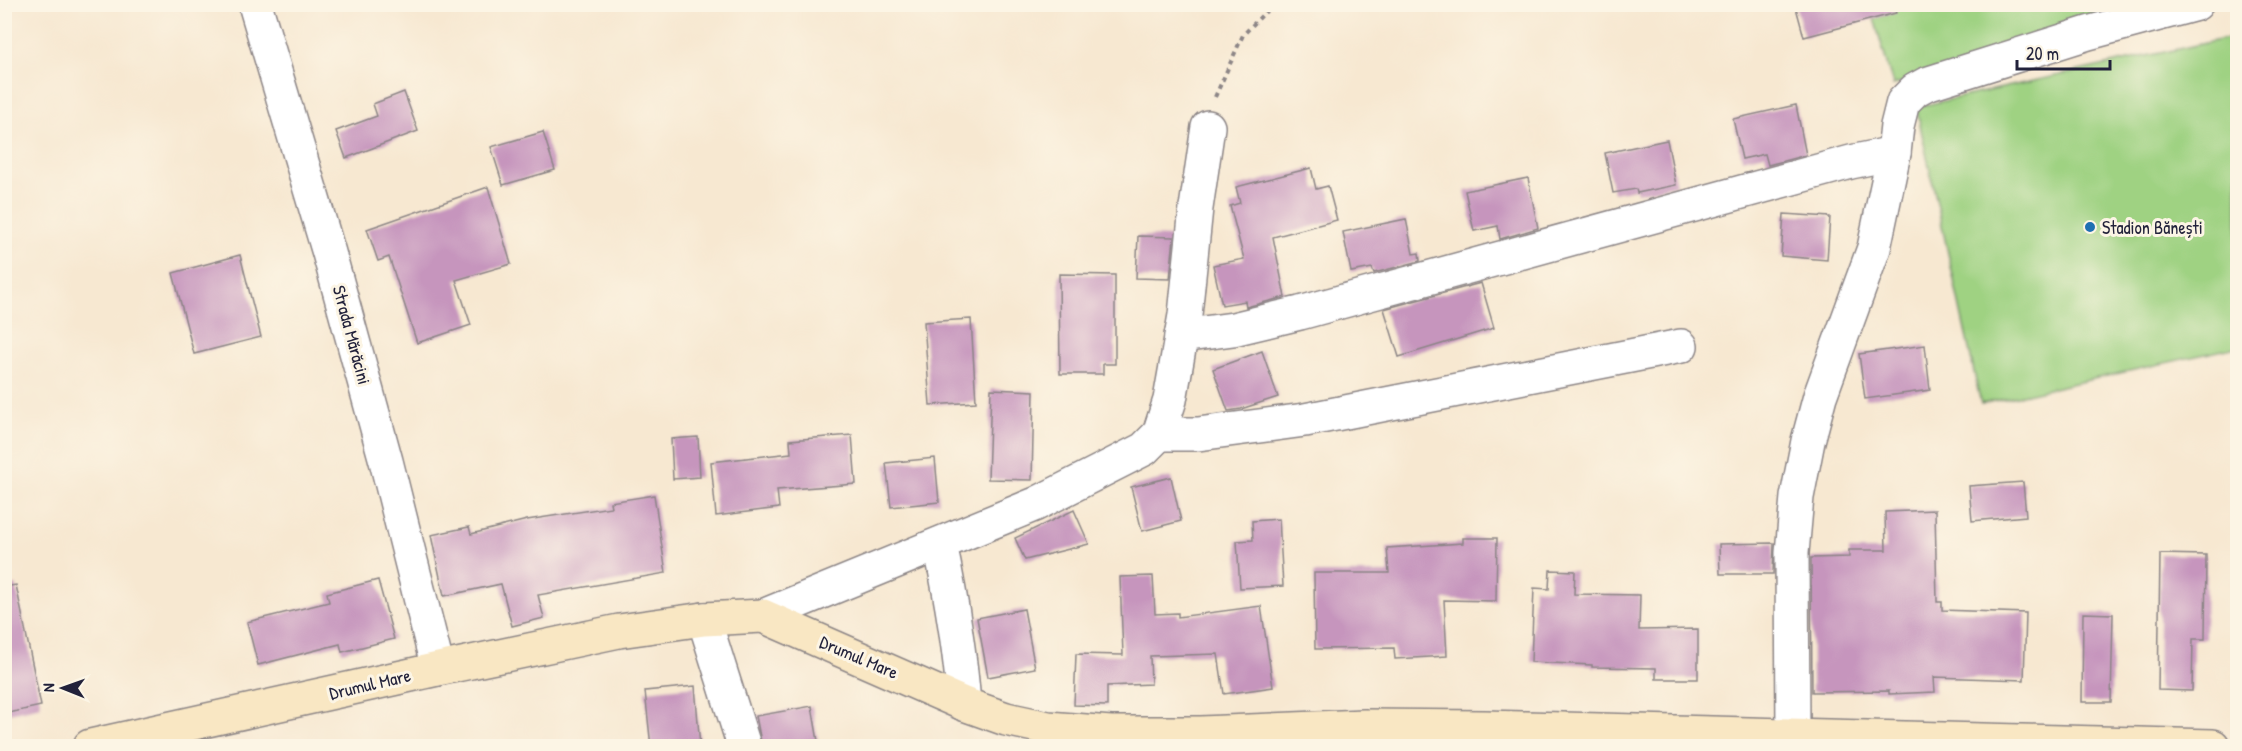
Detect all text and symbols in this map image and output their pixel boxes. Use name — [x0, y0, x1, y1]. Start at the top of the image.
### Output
scale bar — [2017, 33, 2110, 71]
text: 20 m — [2026, 41, 2059, 66]
place label: Stadion Bănești — [2102, 215, 2203, 240]
marker: Stadion Bănești — [2083, 220, 2097, 234]
street label: Strada Mărăcini — [327, 283, 377, 387]
street label: Drumul Mare — [816, 629, 902, 685]
north arrow — [33, 658, 93, 718]
street label: Drumul Mare — [327, 662, 413, 706]
text: N — [37, 683, 59, 692]

